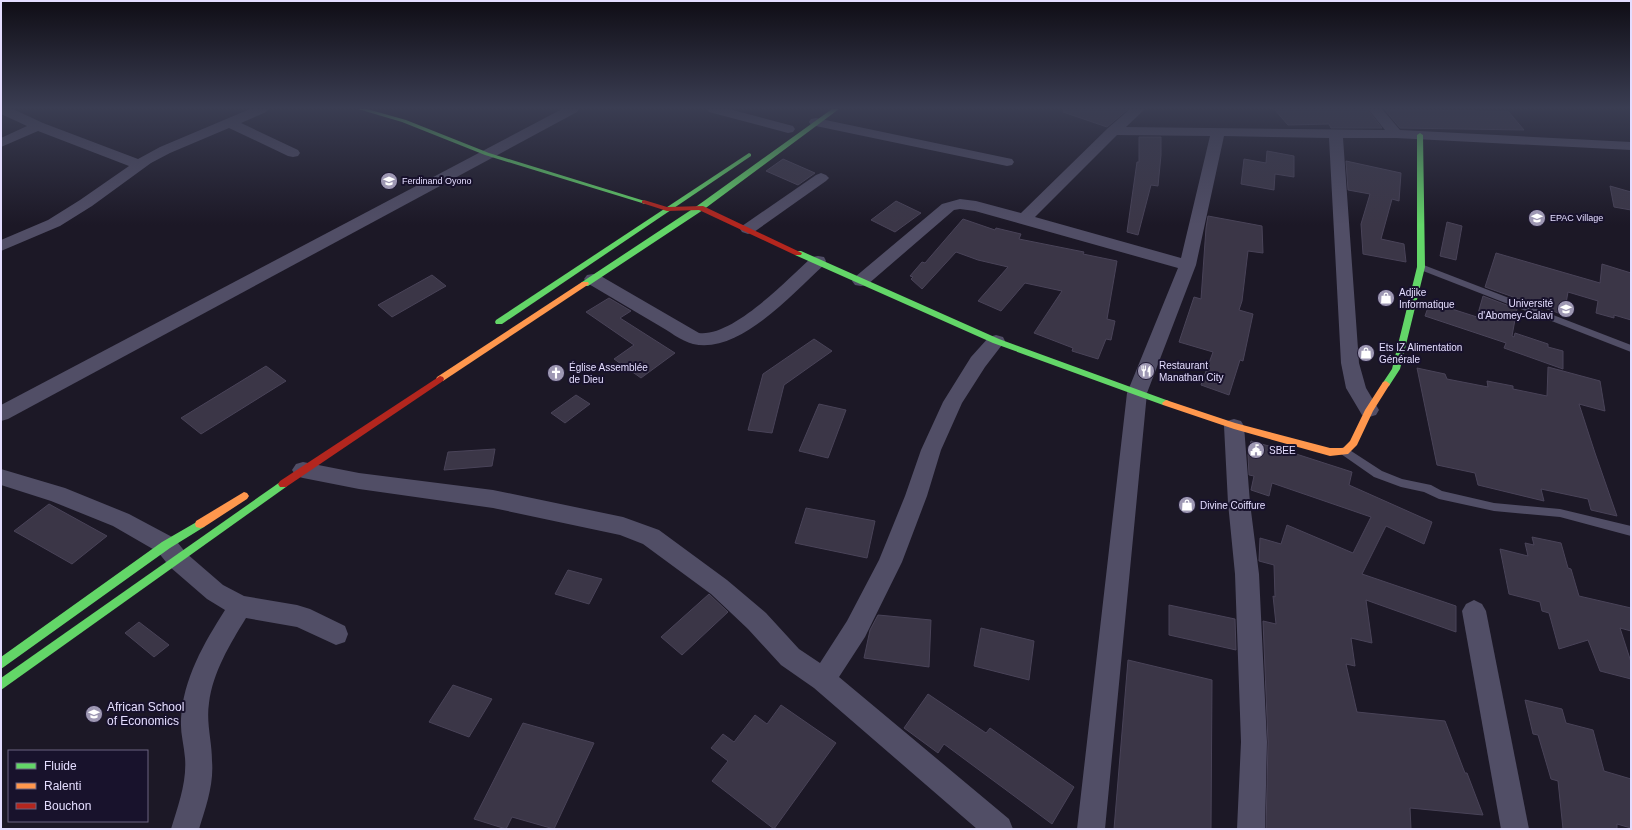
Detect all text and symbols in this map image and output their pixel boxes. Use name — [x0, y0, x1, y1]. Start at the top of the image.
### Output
school or university icon: Ferdinand Oyono — [379, 171, 399, 191]
place label: Ferdinand Oyono — [402, 176, 472, 186]
school or university icon: EPAC Village — [1527, 208, 1547, 228]
place label: EPAC Village — [1550, 213, 1603, 223]
place label: Adjike Informatique — [1399, 287, 1455, 310]
shop icon: Adjike Informatique — [1376, 288, 1396, 308]
place label: Université d'Abomey-Calavi — [1478, 298, 1553, 321]
school or university icon: Université d'Abomey-Calavi — [1556, 299, 1576, 319]
place label: Ets IZ Alimentation Générale — [1379, 342, 1462, 365]
shop icon: Ets IZ Alimentation Générale — [1356, 343, 1376, 363]
place label: Restaurant Manathan City — [1159, 360, 1223, 383]
place label: Église Assemblée de Dieu — [569, 361, 648, 385]
restaurant icon: Restaurant Manathan City — [1136, 361, 1156, 381]
church icon: Église Assemblée de Dieu — [546, 363, 566, 383]
public building icon: SBEE — [1246, 440, 1266, 460]
place label: SBEE — [1269, 445, 1296, 456]
shop icon: Divine Coiffure — [1177, 495, 1197, 515]
place label: Divine Coiffure — [1200, 500, 1266, 511]
place label: African School of Economics — [107, 700, 184, 728]
school or university icon: African School of Economics — [84, 704, 104, 724]
legend — [8, 750, 148, 822]
text: Fluide — [44, 759, 77, 773]
text: Ralenti — [44, 779, 81, 793]
text: Bouchon — [44, 799, 91, 813]

